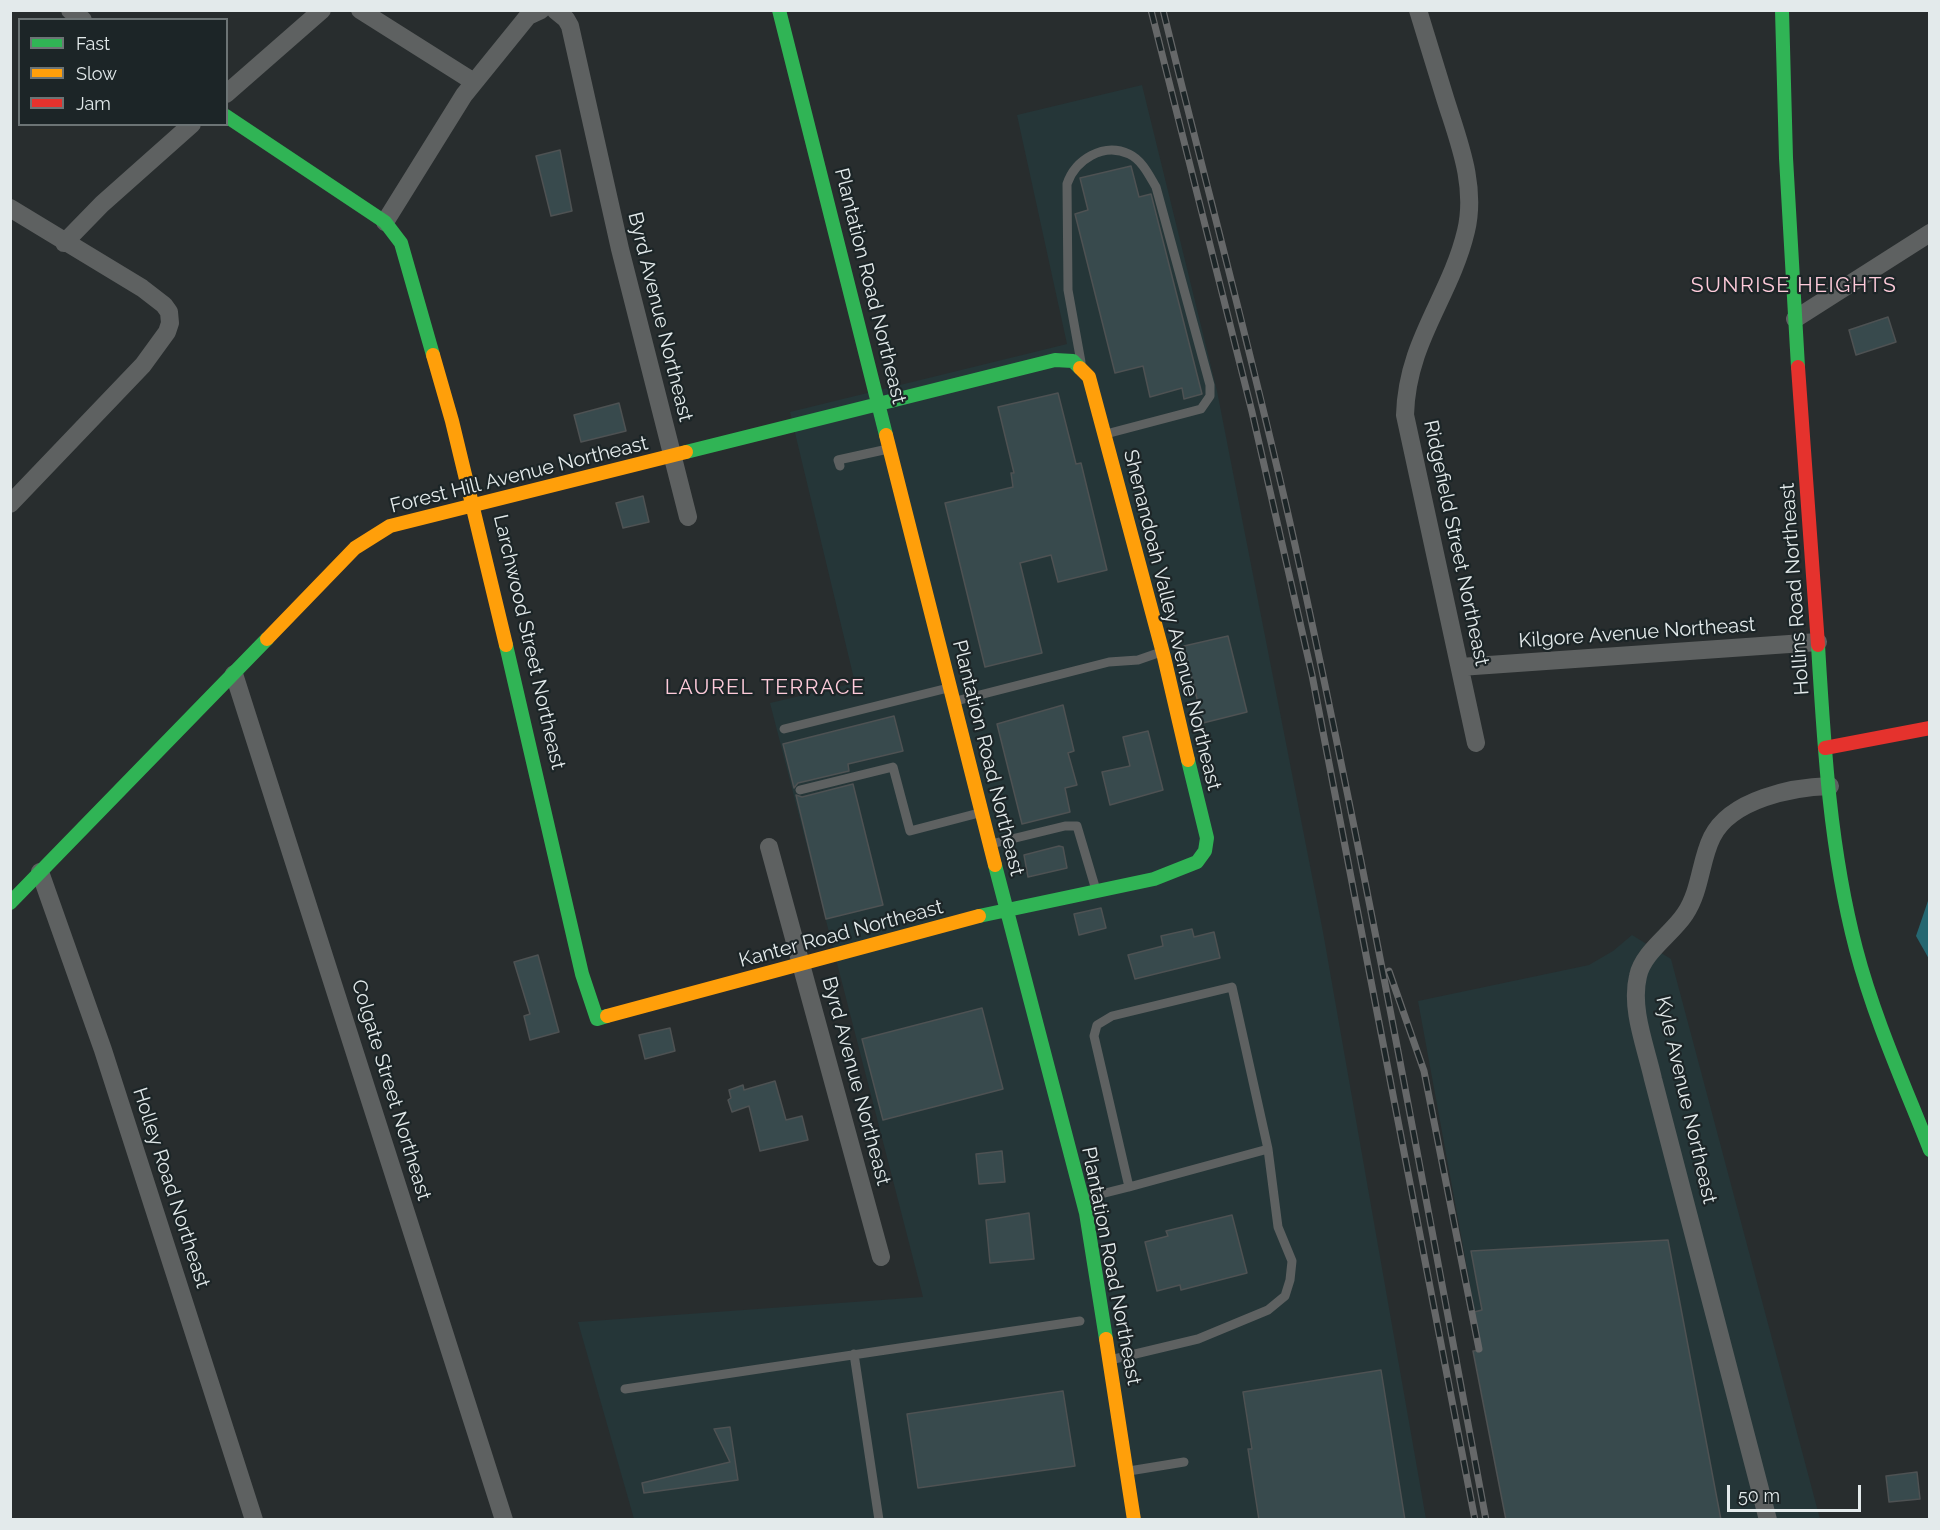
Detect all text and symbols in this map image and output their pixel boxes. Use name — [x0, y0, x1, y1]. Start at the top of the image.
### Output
legend — [18, 18, 228, 126]
text: Fast — [76, 33, 110, 54]
text: Slow — [76, 63, 117, 84]
text: Jam — [76, 93, 111, 114]
street label: Plantation Road Northeast — [829, 166, 911, 406]
street label: Byrd Avenue Northeast — [622, 210, 698, 424]
district label: SUNRISE HEIGHTS — [1691, 273, 1897, 299]
street label: Ridgefield Street Northeast — [1418, 418, 1494, 668]
street label: Forest Hill Avenue Northeast — [388, 431, 650, 519]
street label: Shenandoah Valley Avenue Northeast — [1118, 447, 1226, 793]
street label: Hollins Road Northeast — [1776, 482, 1814, 696]
street label: Larchwood Street Northeast — [488, 512, 570, 772]
street label: Kilgore Avenue Northeast — [1518, 613, 1756, 653]
street label: Plantation Road Northeast — [947, 638, 1029, 878]
district label: LAUREL TERRACE — [665, 675, 865, 701]
street label: Kanter Road Northeast — [736, 895, 946, 973]
street label: Byrd Avenue Northeast — [817, 974, 895, 1188]
street label: Colgate Street Northeast — [346, 977, 436, 1203]
street label: Kyle Avenue Northeast — [1650, 994, 1722, 1206]
street label: Holley Road Northeast — [127, 1085, 215, 1291]
street label: Plantation Road Northeast — [1076, 1145, 1146, 1387]
scale bar — [1730, 1473, 1864, 1511]
text: 50 m — [1738, 1485, 1780, 1506]

